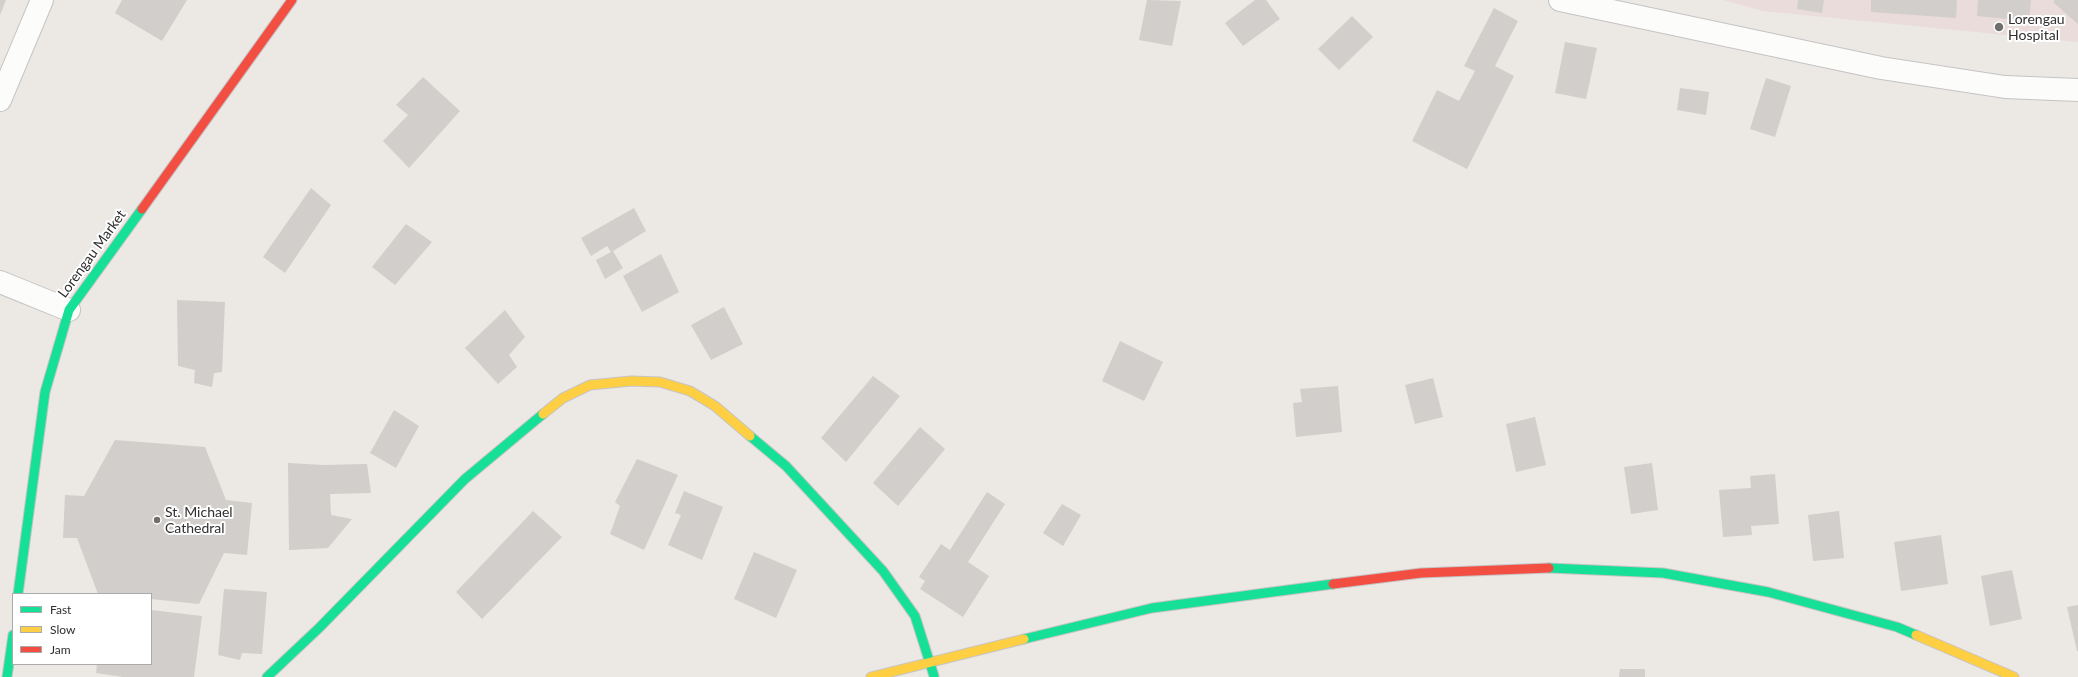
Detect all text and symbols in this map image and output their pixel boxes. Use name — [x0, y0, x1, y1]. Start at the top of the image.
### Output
place label: Lorengau Hospital — [2008, 11, 2065, 44]
marker: Lorengau Hospital — [1993, 21, 2005, 33]
street label: Lorengau Market — [55, 207, 129, 301]
place label: St. Michael Cathedral — [165, 504, 233, 536]
marker: St. Michael Cathedral — [152, 515, 162, 525]
legend — [12, 593, 152, 665]
text: Fast — [50, 602, 71, 617]
text: Slow — [50, 622, 75, 637]
text: Jam — [50, 642, 71, 657]

